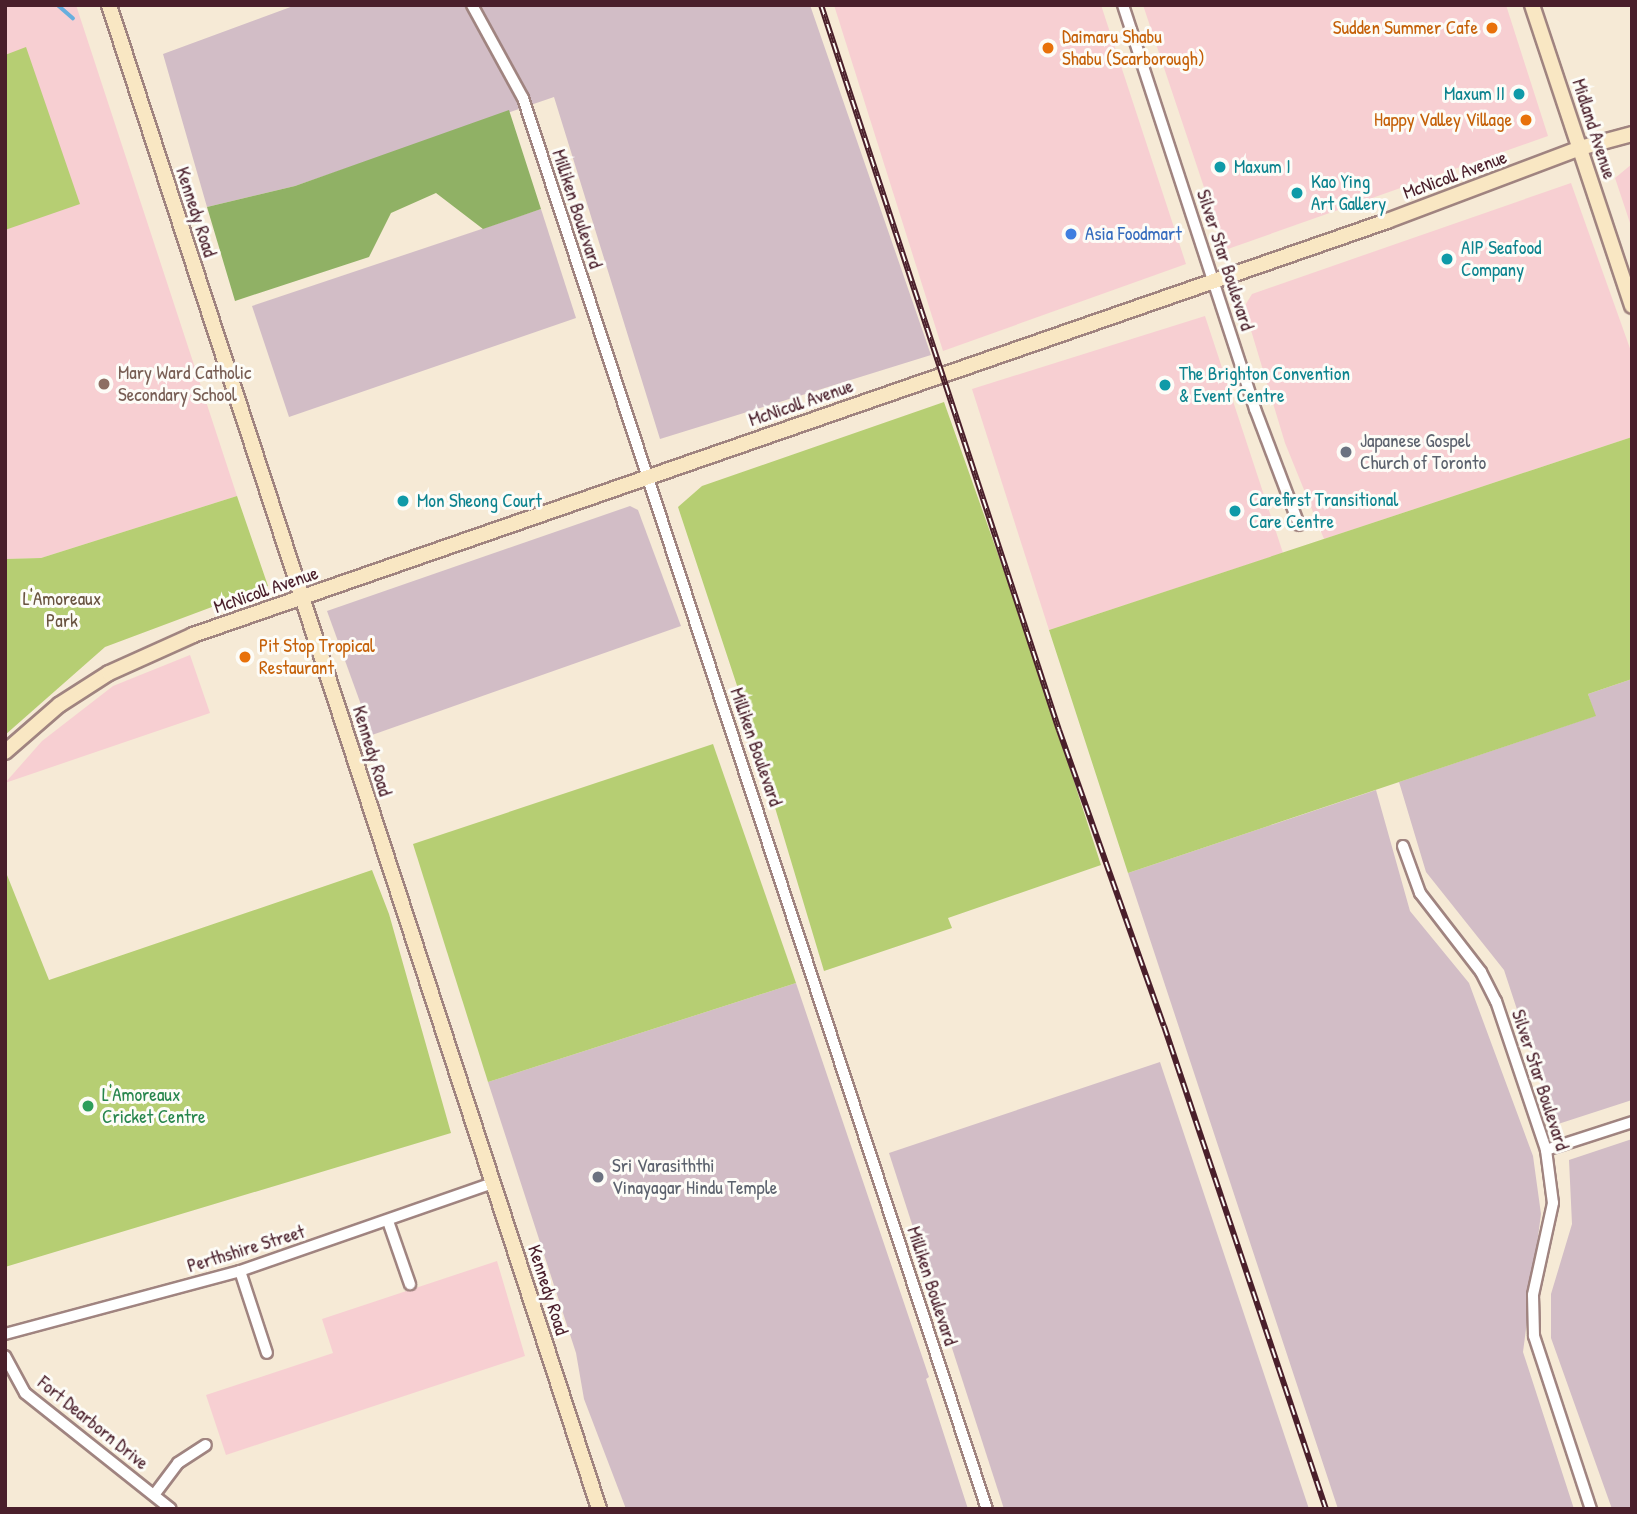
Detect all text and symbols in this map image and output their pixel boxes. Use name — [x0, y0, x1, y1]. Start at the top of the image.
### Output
place label: Sudden Summer Cafe — [1333, 17, 1478, 39]
marker: Sudden Summer Cafe — [1484, 20, 1500, 36]
place label: Daimaru Shabu Shabu (Scarborough) — [1062, 26, 1205, 70]
marker: Daimaru Shabu Shabu (Scarborough) — [1040, 40, 1056, 56]
street label: Midland Avenue — [1567, 76, 1621, 182]
place label: Maxum II — [1444, 83, 1505, 105]
marker: Maxum II — [1511, 86, 1527, 102]
place label: Happy Valley Village — [1374, 109, 1512, 131]
marker: Happy Valley Village — [1518, 112, 1534, 128]
street label: McNicoll Avenue — [1400, 146, 1510, 204]
street label: Milliken Boulevard — [547, 147, 607, 271]
place label: Maxum I — [1234, 156, 1291, 178]
marker: Maxum I — [1212, 159, 1228, 175]
street label: Kennedy Road — [171, 164, 221, 260]
place label: Kao Ying Art Gallery — [1311, 171, 1386, 215]
marker: Kao Ying Art Gallery — [1289, 185, 1305, 201]
street label: Silver Star Boulevard — [1192, 187, 1258, 333]
place label: Asia Foodmart — [1085, 223, 1182, 245]
marker: Asia Foodmart — [1063, 226, 1079, 242]
place label: AIP Seafood Company — [1461, 237, 1542, 281]
marker: AIP Seafood Company — [1439, 251, 1455, 267]
place label: Mary Ward Catholic Secondary School — [118, 362, 251, 406]
place label: The Brighton Convention & Event Centre — [1179, 363, 1350, 407]
street label: McNicoll Avenue — [746, 375, 856, 431]
marker: Mary Ward Catholic Secondary School — [96, 376, 112, 392]
marker: The Brighton Convention & Event Centre — [1157, 377, 1173, 393]
place label: Japanese Gospel Church of Toronto — [1360, 430, 1486, 474]
marker: Japanese Gospel Church of Toronto — [1338, 444, 1354, 460]
place label: Carefirst Transitional Care Centre — [1249, 489, 1398, 533]
place label: Mon Sheong Court — [417, 490, 542, 512]
marker: Mon Sheong Court — [395, 493, 411, 509]
marker: Carefirst Transitional Care Centre — [1227, 503, 1243, 519]
street label: McNicoll Avenue — [211, 562, 321, 618]
park label: L'Amoreaux Park — [23, 588, 101, 632]
place label: Pit Stop Tropical Restaurant — [259, 635, 375, 679]
marker: Pit Stop Tropical Restaurant — [237, 649, 253, 665]
street label: Milliken Boulevard — [725, 685, 787, 809]
street label: Kennedy Road — [347, 703, 397, 799]
street label: Silver Star Boulevard — [1507, 1007, 1573, 1153]
place label: L'Amoreaux Cricket Centre — [102, 1084, 206, 1128]
marker: L'Amoreaux Cricket Centre — [80, 1098, 96, 1114]
place label: Sri Varasiththi Vinayagar Hindu Temple — [612, 1155, 777, 1199]
marker: Sri Varasiththi Vinayagar Hindu Temple — [590, 1169, 606, 1185]
street label: Perthshire Street — [185, 1220, 307, 1278]
street label: Milliken Boulevard — [902, 1224, 962, 1348]
street label: Kennedy Road — [523, 1242, 573, 1338]
street label: Fort Dearborn Drive — [33, 1371, 153, 1475]

